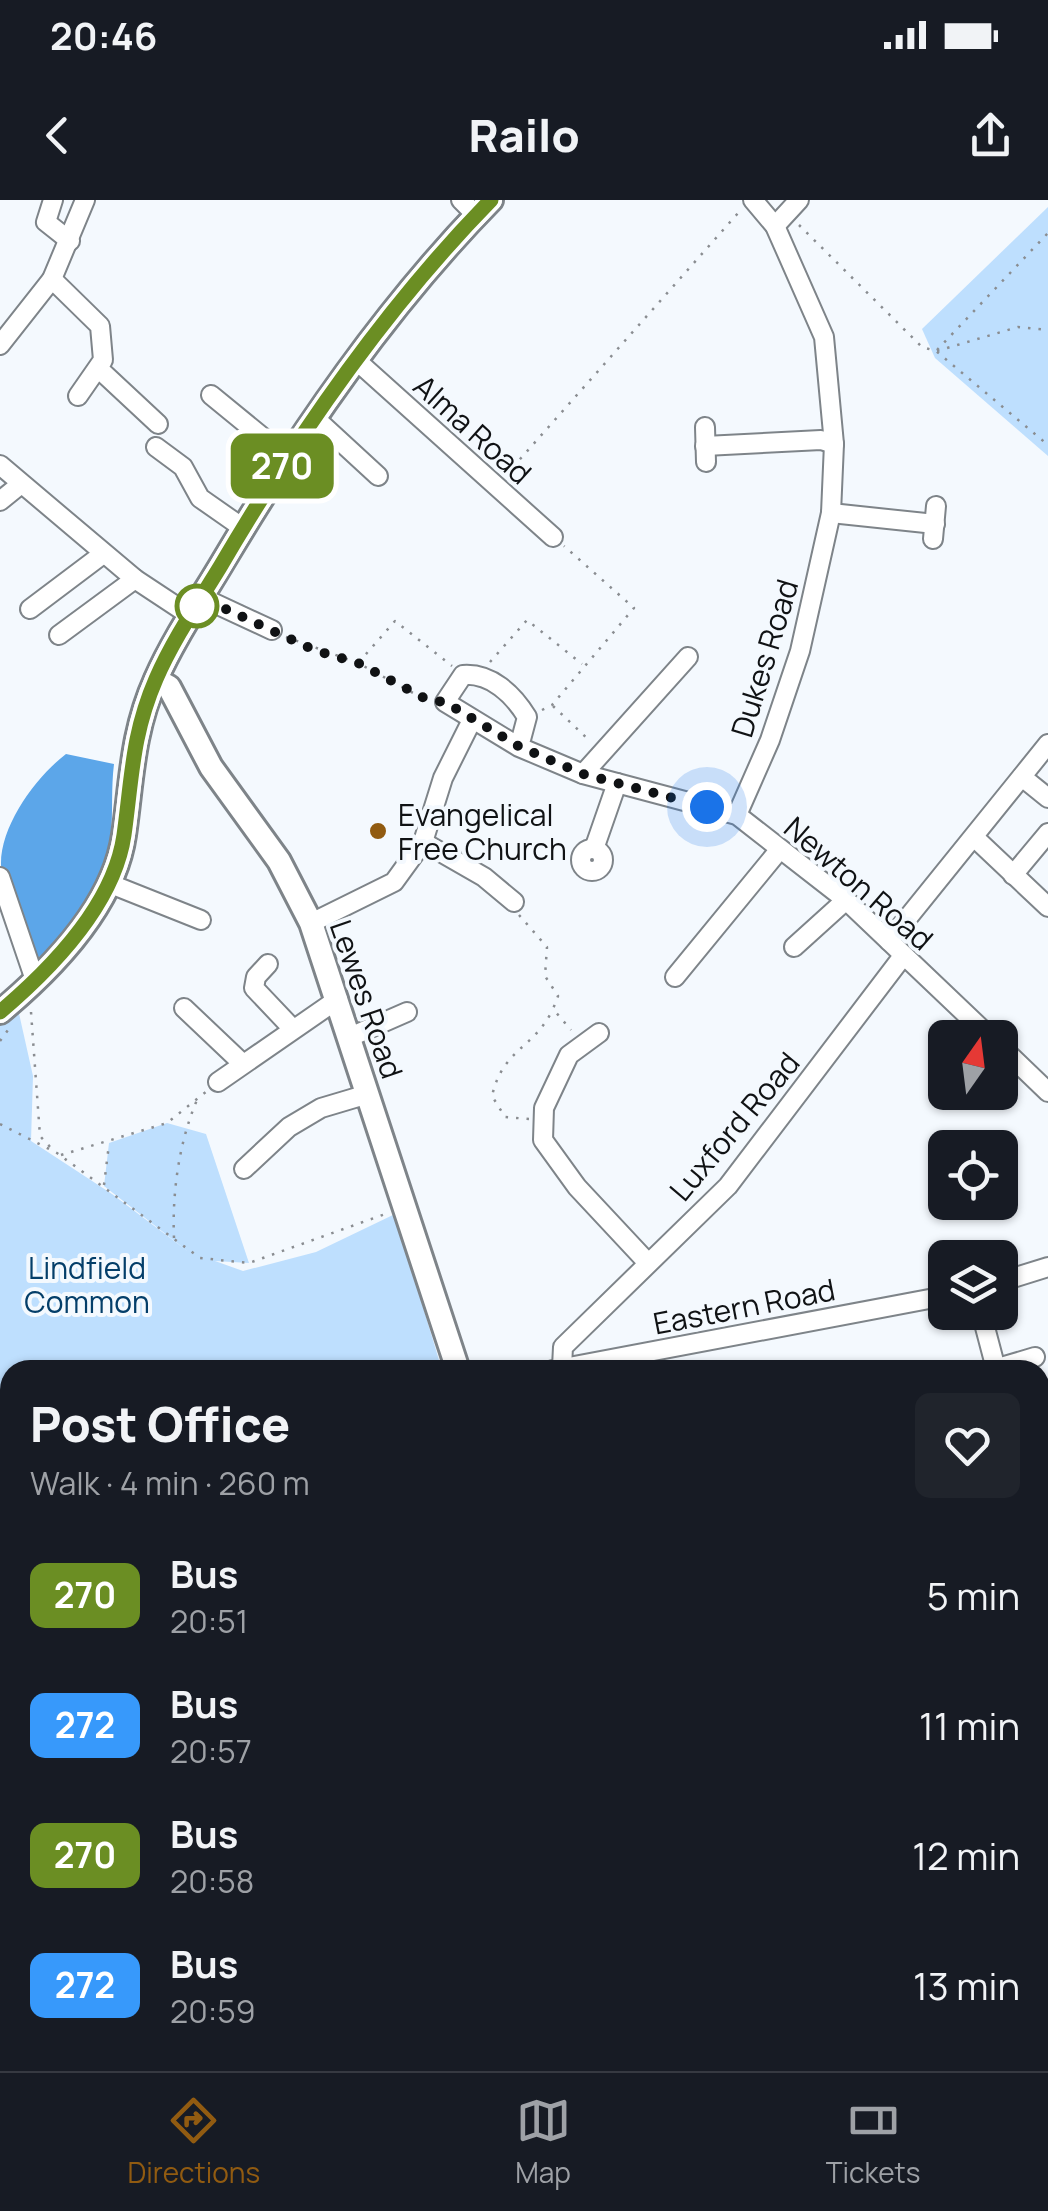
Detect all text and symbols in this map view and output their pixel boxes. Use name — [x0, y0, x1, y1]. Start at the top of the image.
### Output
text: 20:46 — [50, 9, 157, 61]
text: Railo — [468, 104, 580, 166]
icon: back — [30, 108, 85, 163]
icon: share — [963, 108, 1018, 163]
street label: Alma Road — [405, 365, 541, 493]
line badge: 270 — [224, 434, 340, 498]
text: 270 — [251, 442, 313, 490]
street label: Dukes Road — [721, 574, 807, 742]
unlabelled marker — [176, 585, 218, 627]
your location — [682, 782, 732, 832]
place label: Evangelical Free Church — [398, 794, 567, 869]
street label: Newton Road — [776, 807, 942, 959]
marker: Evangelical Free Church — [367, 820, 389, 842]
street label: Lewes Road — [321, 914, 413, 1084]
north arrow — [928, 1020, 1018, 1110]
map controls — [928, 1020, 1018, 1330]
street label: Luxford Road — [660, 1043, 808, 1209]
button: locate — [928, 1130, 1018, 1220]
button: layers — [928, 1240, 1018, 1330]
park label: Lindfield Common — [24, 1247, 150, 1322]
street label: Eastern Road — [650, 1268, 838, 1344]
text: Post Office — [30, 1391, 290, 1456]
button: heart — [915, 1393, 1020, 1498]
text: Walk · 4 min · 260 m — [30, 1461, 310, 1505]
text: Bus — [170, 1547, 238, 1599]
text: 5 min — [927, 1569, 1020, 1621]
text: 270 — [54, 1571, 116, 1619]
text: 20:51 — [170, 1599, 248, 1643]
text: Bus — [170, 1677, 238, 1729]
text: 11 min — [919, 1699, 1020, 1751]
text: 272 — [55, 1701, 115, 1749]
text: 20:57 — [170, 1729, 252, 1773]
text: Bus — [170, 1807, 238, 1859]
text: 12 min — [912, 1829, 1020, 1881]
text: 270 — [54, 1831, 116, 1879]
text: 20:58 — [170, 1859, 254, 1903]
text: Bus — [170, 1937, 238, 1989]
text: 13 min — [913, 1959, 1020, 2011]
text: 272 — [55, 1961, 115, 2009]
text: 20:59 — [170, 1989, 256, 2033]
tab: Directions — [128, 2093, 260, 2191]
tab: Map — [515, 2093, 571, 2191]
tab: Tickets — [826, 2093, 920, 2191]

